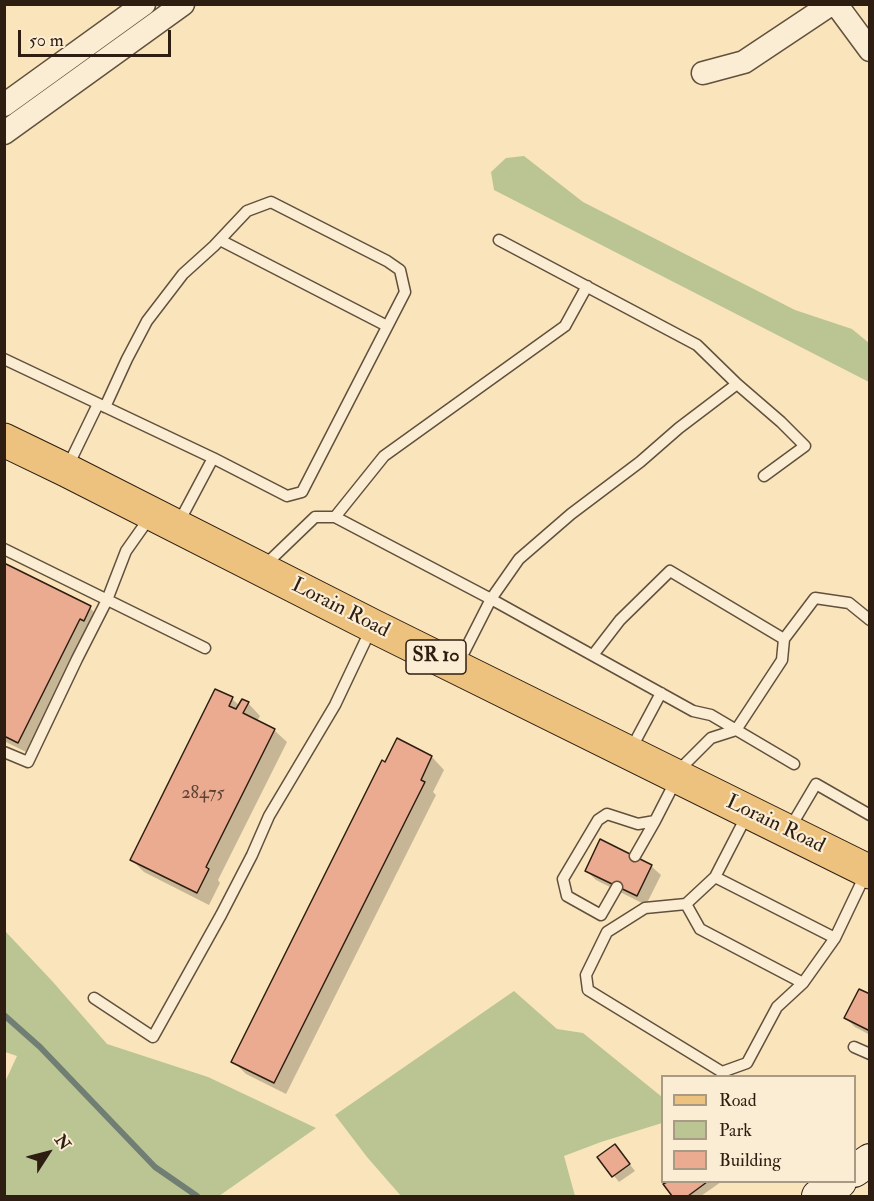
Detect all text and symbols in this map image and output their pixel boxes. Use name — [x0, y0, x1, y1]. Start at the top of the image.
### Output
scale bar — [21, 18, 174, 56]
text: 50 m — [29, 29, 64, 52]
street label: Lorain Road — [287, 574, 393, 644]
road number: SR 10 — [406, 640, 466, 674]
house number: 28475 — [181, 783, 225, 805]
street label: Lorain Road — [722, 790, 828, 860]
legend — [661, 1075, 856, 1183]
text: Road — [719, 1089, 757, 1112]
text: Park — [719, 1119, 752, 1142]
north arrow — [18, 1123, 78, 1183]
text: N — [50, 1131, 75, 1154]
text: Building — [719, 1149, 781, 1172]

